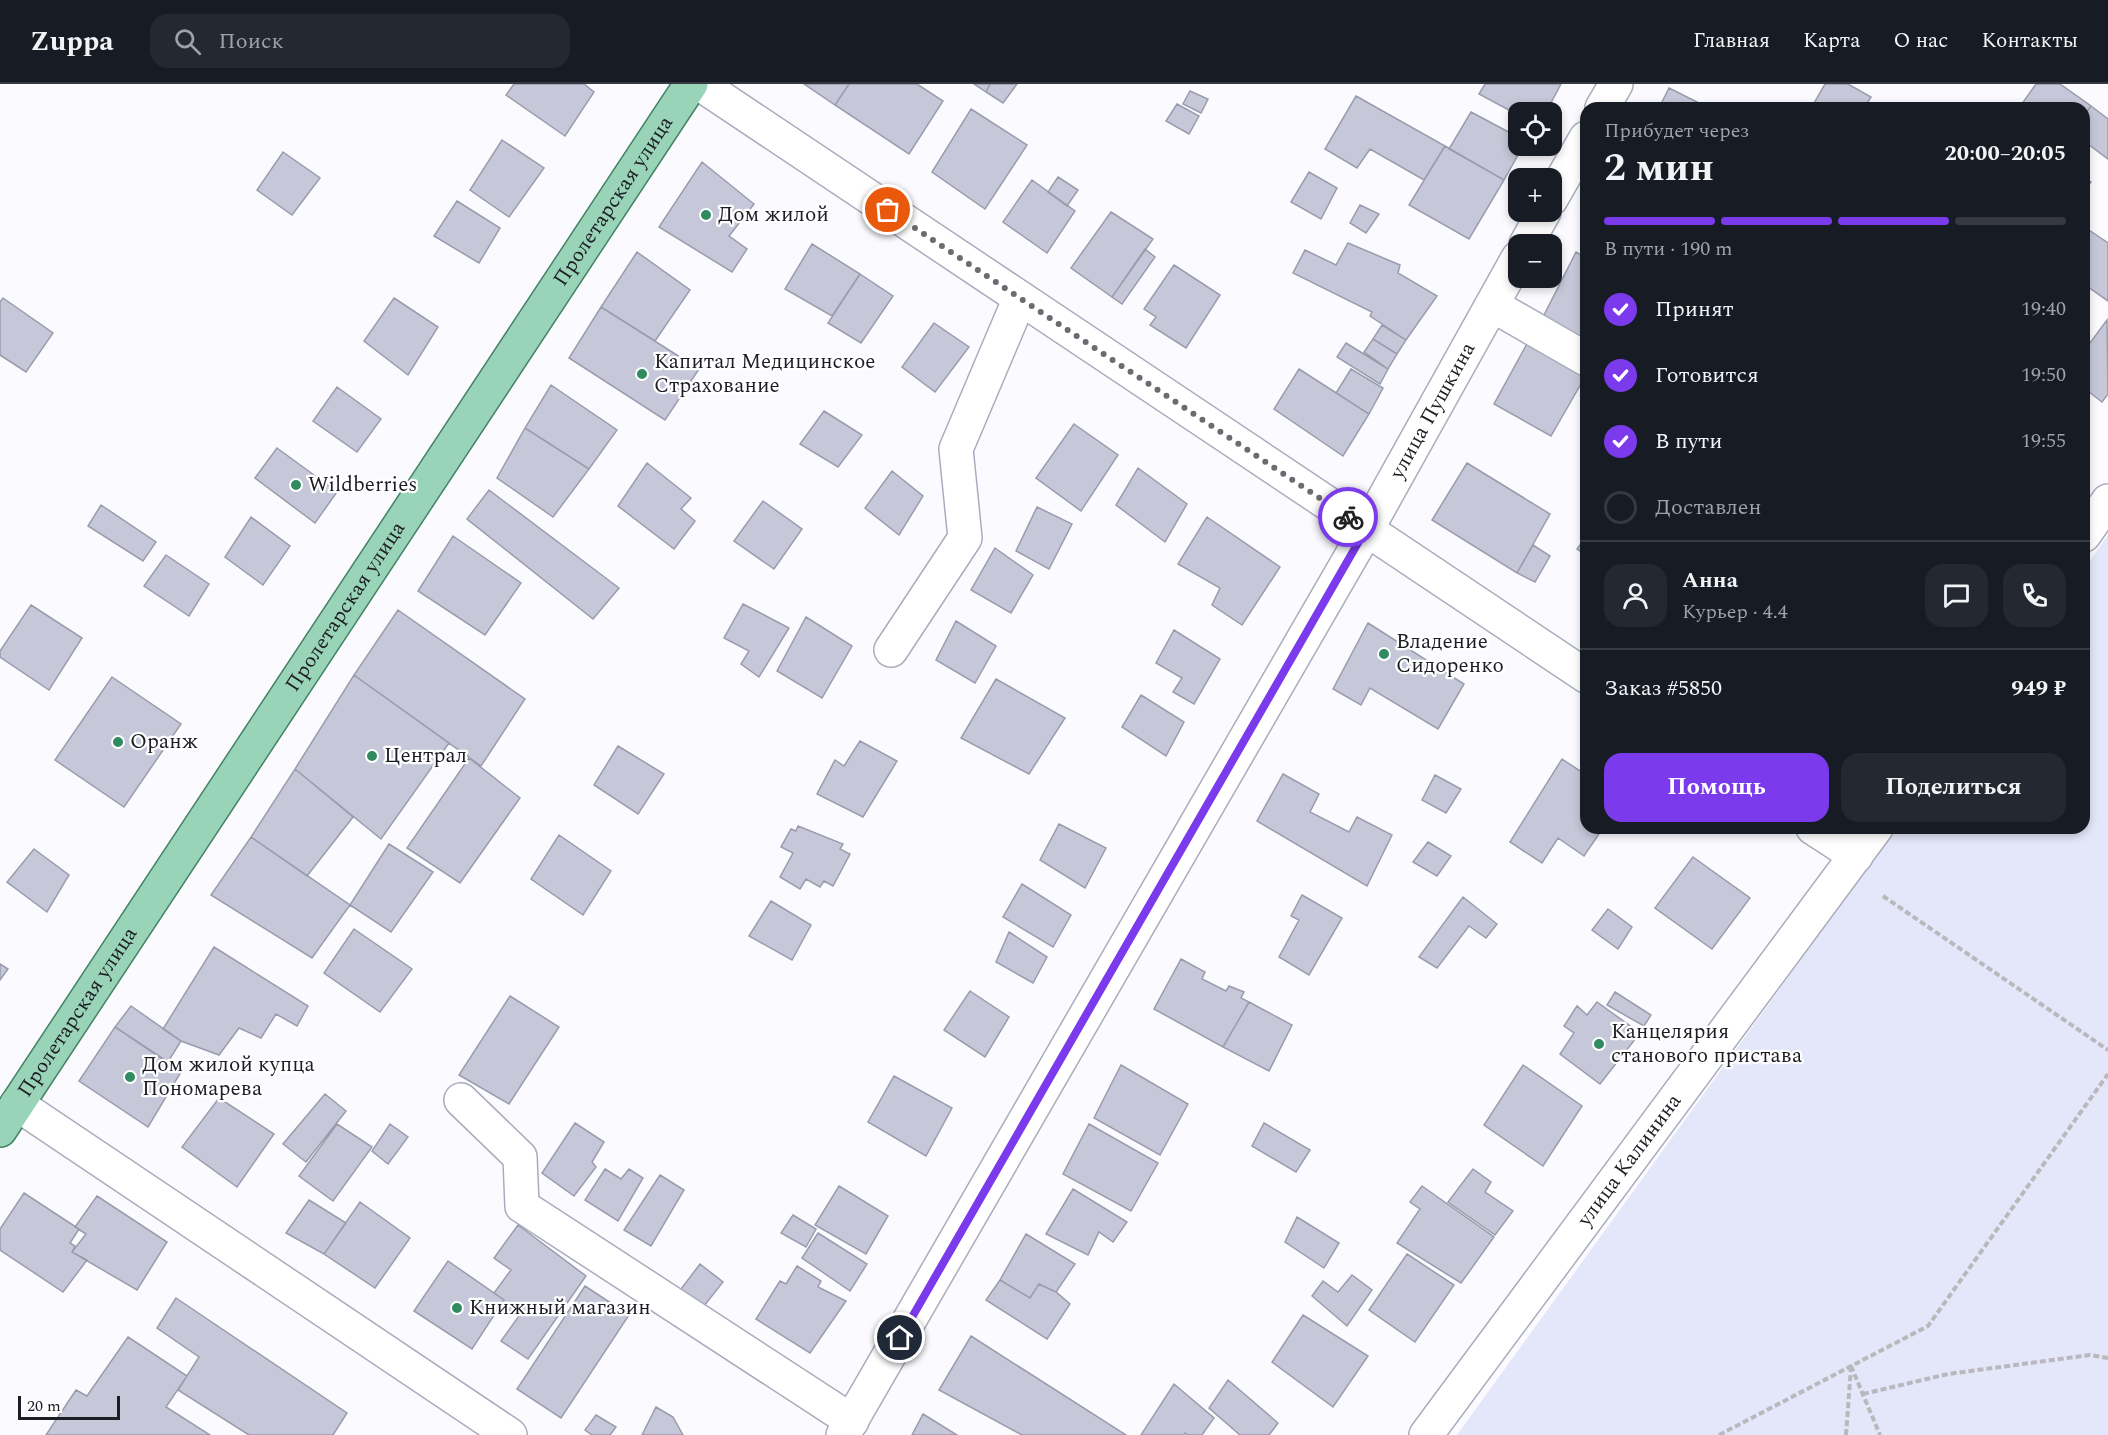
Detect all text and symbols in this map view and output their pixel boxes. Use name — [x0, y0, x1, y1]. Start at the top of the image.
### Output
search box — [150, 14, 570, 68]
text: Zuppa — [30, 20, 114, 63]
icon: search — [171, 25, 204, 58]
text: Поиск — [219, 25, 284, 58]
text: Главная — [1693, 25, 1770, 57]
text: Карта — [1803, 25, 1860, 57]
text: О нас — [1893, 25, 1948, 57]
text: Контакты — [1981, 25, 2078, 57]
map controls — [1508, 102, 1562, 288]
button: locate — [1508, 102, 1562, 156]
street label: Пролетарская улица — [545, 109, 682, 293]
text: Прибудет через — [1604, 116, 1749, 146]
text: 20:00–20:05 — [1944, 137, 2066, 170]
text: 2 мин — [1604, 139, 1714, 198]
button: + — [1508, 168, 1562, 222]
pin — [862, 184, 913, 235]
icon: bag — [871, 193, 904, 226]
place label: Дом жилой — [718, 199, 829, 231]
marker: Дом жилой — [699, 208, 713, 222]
button: − — [1508, 234, 1562, 288]
text: В пути · 190 m — [1604, 234, 1732, 264]
icon: check — [1604, 293, 1637, 326]
text: Принят — [1655, 293, 1734, 326]
text: 19:40 — [2021, 294, 2066, 324]
street label: улица Пушкина — [1381, 336, 1484, 486]
place label: Капитал Медицинское Страхование — [654, 346, 876, 402]
icon: check — [1604, 359, 1637, 392]
text: Готовится — [1655, 359, 1759, 392]
text: 19:50 — [2021, 360, 2066, 390]
marker: Капитал Медицинское Страхование — [635, 367, 649, 381]
icon: check — [1604, 425, 1637, 458]
text: В пути — [1655, 425, 1722, 458]
text: 19:55 — [2021, 426, 2066, 456]
place label: Wildberries — [308, 469, 417, 501]
marker: Wildberries — [289, 478, 303, 492]
courier — [1318, 487, 1378, 547]
text: Доставлен — [1655, 491, 1762, 524]
icon: bike — [1332, 501, 1365, 534]
street label: Пролетарская улица — [277, 515, 414, 699]
button: person — [1604, 564, 1667, 627]
text: Анна — [1682, 564, 1738, 597]
button: chat — [1925, 564, 1988, 627]
button: phone — [2003, 564, 2066, 627]
text: Курьер · 4.4 — [1682, 597, 1788, 627]
place label: Владение Сидоренко — [1396, 626, 1504, 682]
marker: Владение Сидоренко — [1377, 647, 1391, 661]
text: Заказ #5850 — [1604, 672, 1722, 705]
text: 949 ₽ — [2011, 672, 2066, 705]
place label: Оранж — [130, 726, 198, 758]
marker: Оранж — [111, 735, 125, 749]
place label: Централ — [384, 740, 467, 772]
marker: Централ — [365, 749, 379, 763]
button: Помощь — [1604, 753, 1829, 822]
button: Поделиться — [1841, 753, 2066, 822]
street label: Пролетарская улица — [10, 920, 146, 1104]
place label: Канцелярия станового пристава — [1611, 1016, 1803, 1072]
marker: Канцелярия станового пристава — [1592, 1037, 1606, 1051]
place label: Дом жилой купца Пономарева — [142, 1049, 315, 1105]
marker: Дом жилой купца Пономарева — [123, 1070, 137, 1084]
street label: улица Калинина — [1569, 1086, 1690, 1234]
place label: Книжный магазин — [469, 1292, 651, 1324]
marker: Книжный магазин — [450, 1301, 464, 1315]
pin — [874, 1312, 925, 1363]
icon: home — [883, 1321, 916, 1354]
scale bar — [18, 1393, 120, 1420]
text: 20 m — [27, 1394, 61, 1418]

